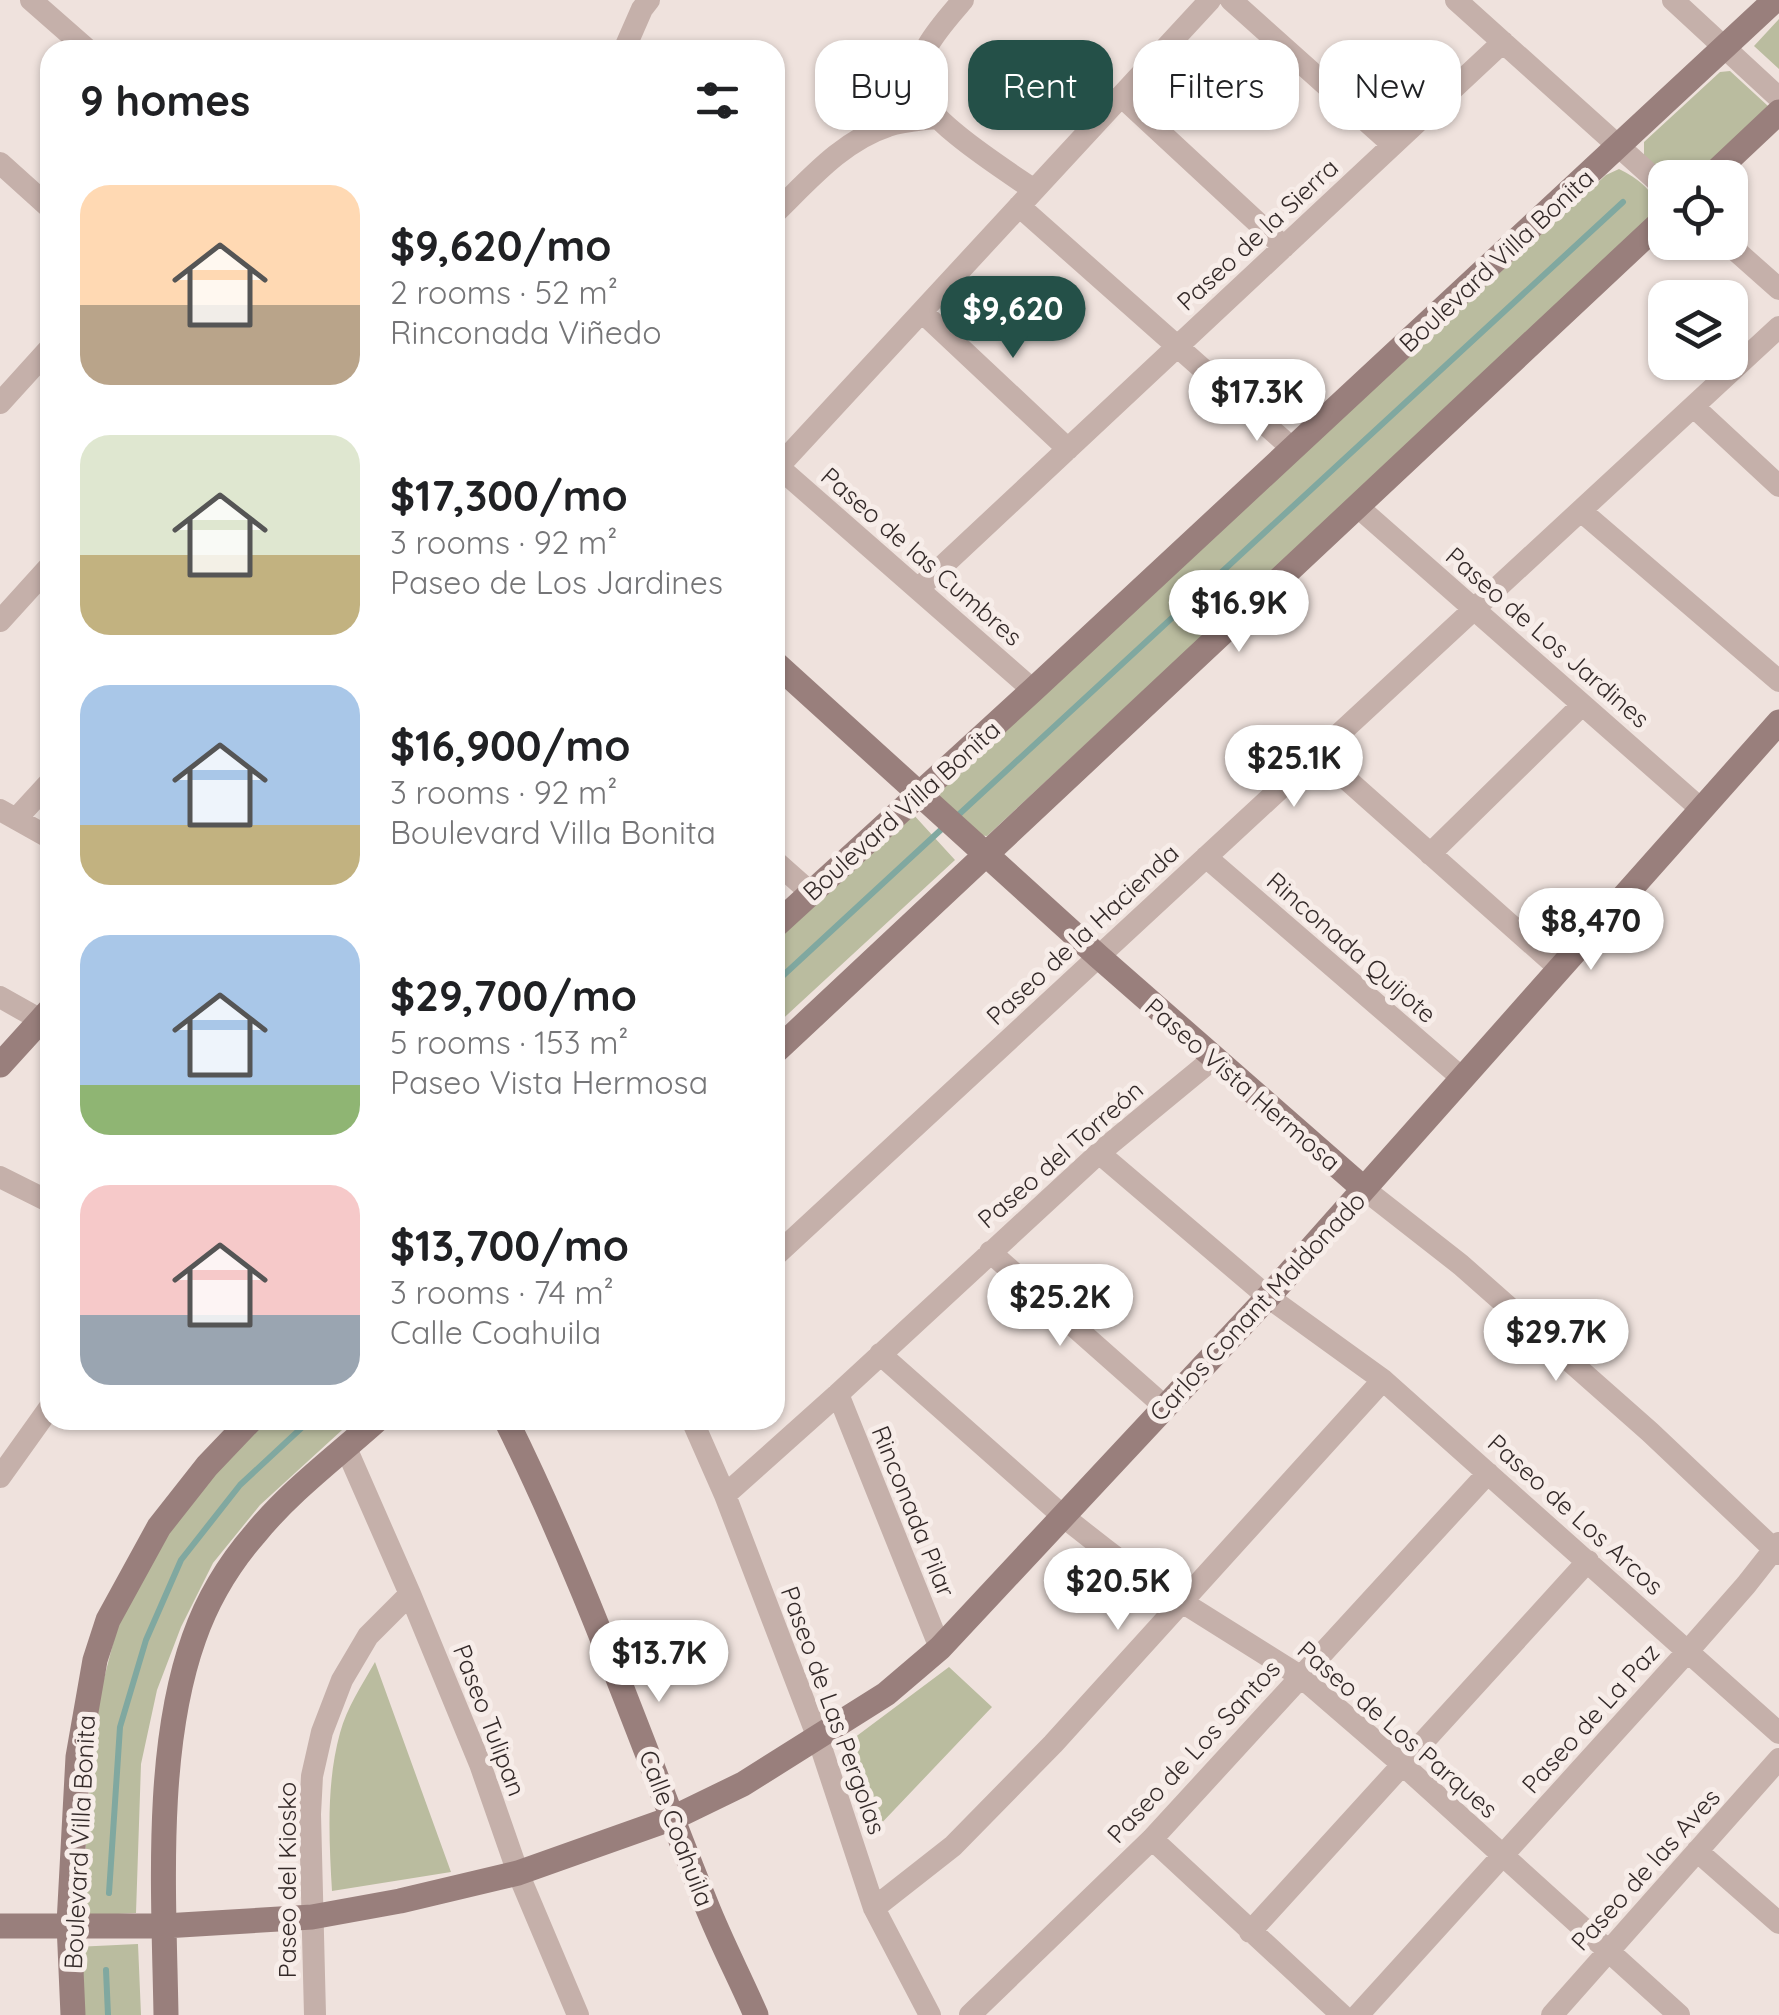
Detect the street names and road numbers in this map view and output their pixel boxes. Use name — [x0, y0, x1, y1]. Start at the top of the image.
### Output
street label: Paseo de la Sierra — [1170, 151, 1344, 317]
street label: Boulevard Villa Bonita — [1392, 162, 1600, 358]
street label: Paseo de las Cumbres — [815, 460, 1029, 652]
street label: Paseo de Los Jardines — [1440, 540, 1656, 734]
street label: Boulevard Villa Bonita — [796, 713, 1006, 907]
street label: Paseo de la Hacienda — [979, 837, 1185, 1031]
street label: Rinconada Quijote — [1261, 865, 1443, 1029]
street label: Paseo Vista Hermosa — [1139, 991, 1347, 1177]
street label: Paseo del Torreón — [971, 1074, 1149, 1234]
street label: Carlos Conant Maldonado — [1143, 1185, 1371, 1427]
street label: Rinconada Pilar — [866, 1421, 963, 1602]
street label: Paseo de Los Arcos — [1482, 1427, 1670, 1601]
street label: Paseo de Las Pergolas — [775, 1582, 893, 1838]
street label: Paseo de Los Parques — [1292, 1634, 1504, 1824]
street label: Paseo de La Paz — [1515, 1637, 1665, 1799]
street label: Paseo Tulipan — [447, 1640, 533, 1800]
street label: Paseo de Los Santos — [1100, 1653, 1286, 1849]
street label: Boulevard Villa Bonita — [57, 1714, 101, 1970]
street label: Calle Coahuila — [633, 1745, 721, 1911]
street label: Paseo de las Aves — [1564, 1781, 1726, 1957]
street label: Paseo del Kiosko — [271, 1782, 302, 1978]

